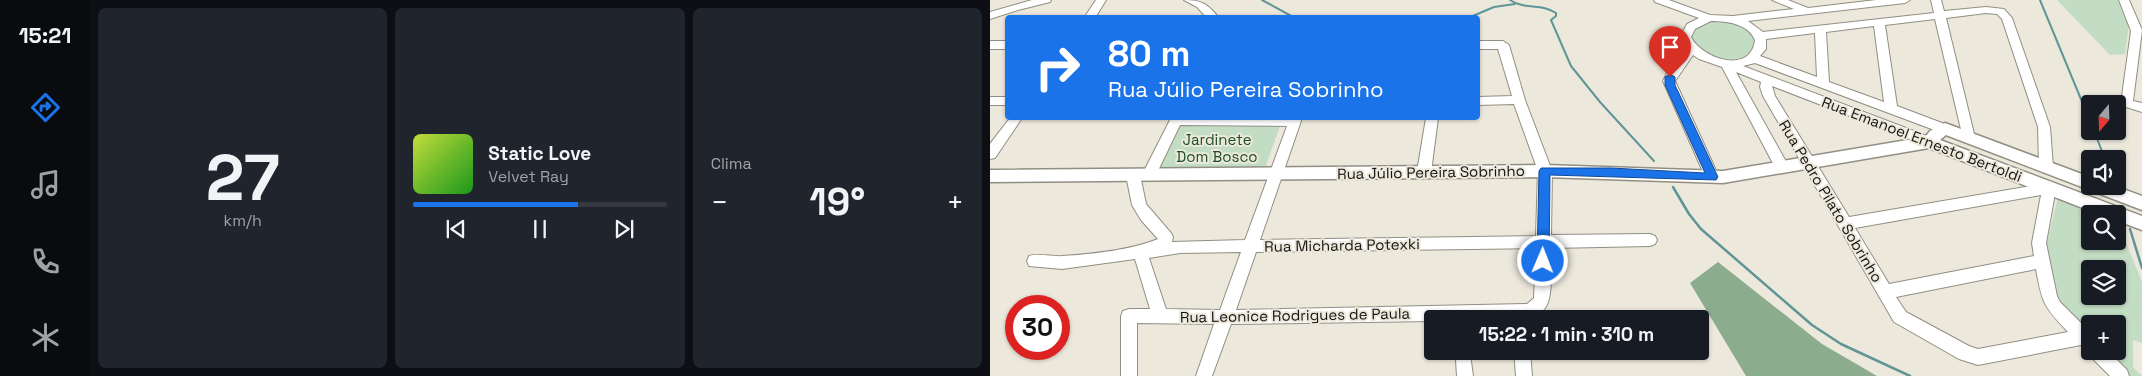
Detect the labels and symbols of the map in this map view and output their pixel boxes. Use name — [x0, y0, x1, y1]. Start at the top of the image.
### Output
pin — [1649, 26, 1691, 77]
street label: Rua Emanoel Ernesto Bertoldi — [1819, 92, 2025, 186]
north arrow — [2081, 95, 2126, 140]
street label: Rua Pedro Pilato Sobrinho — [1775, 116, 1887, 286]
park label: Jardinete Dom Bosco — [1176, 130, 1258, 166]
street label: Rua Júlio Pereira Sobrinho — [1337, 161, 1525, 183]
street label: Rua Micharda Potexki — [1264, 234, 1420, 256]
position arrow — [1516, 234, 1568, 286]
speed limit sign: 30 — [1005, 295, 1070, 360]
street label: Rua Leonice Rodrigues de Paula — [1180, 303, 1411, 327]

